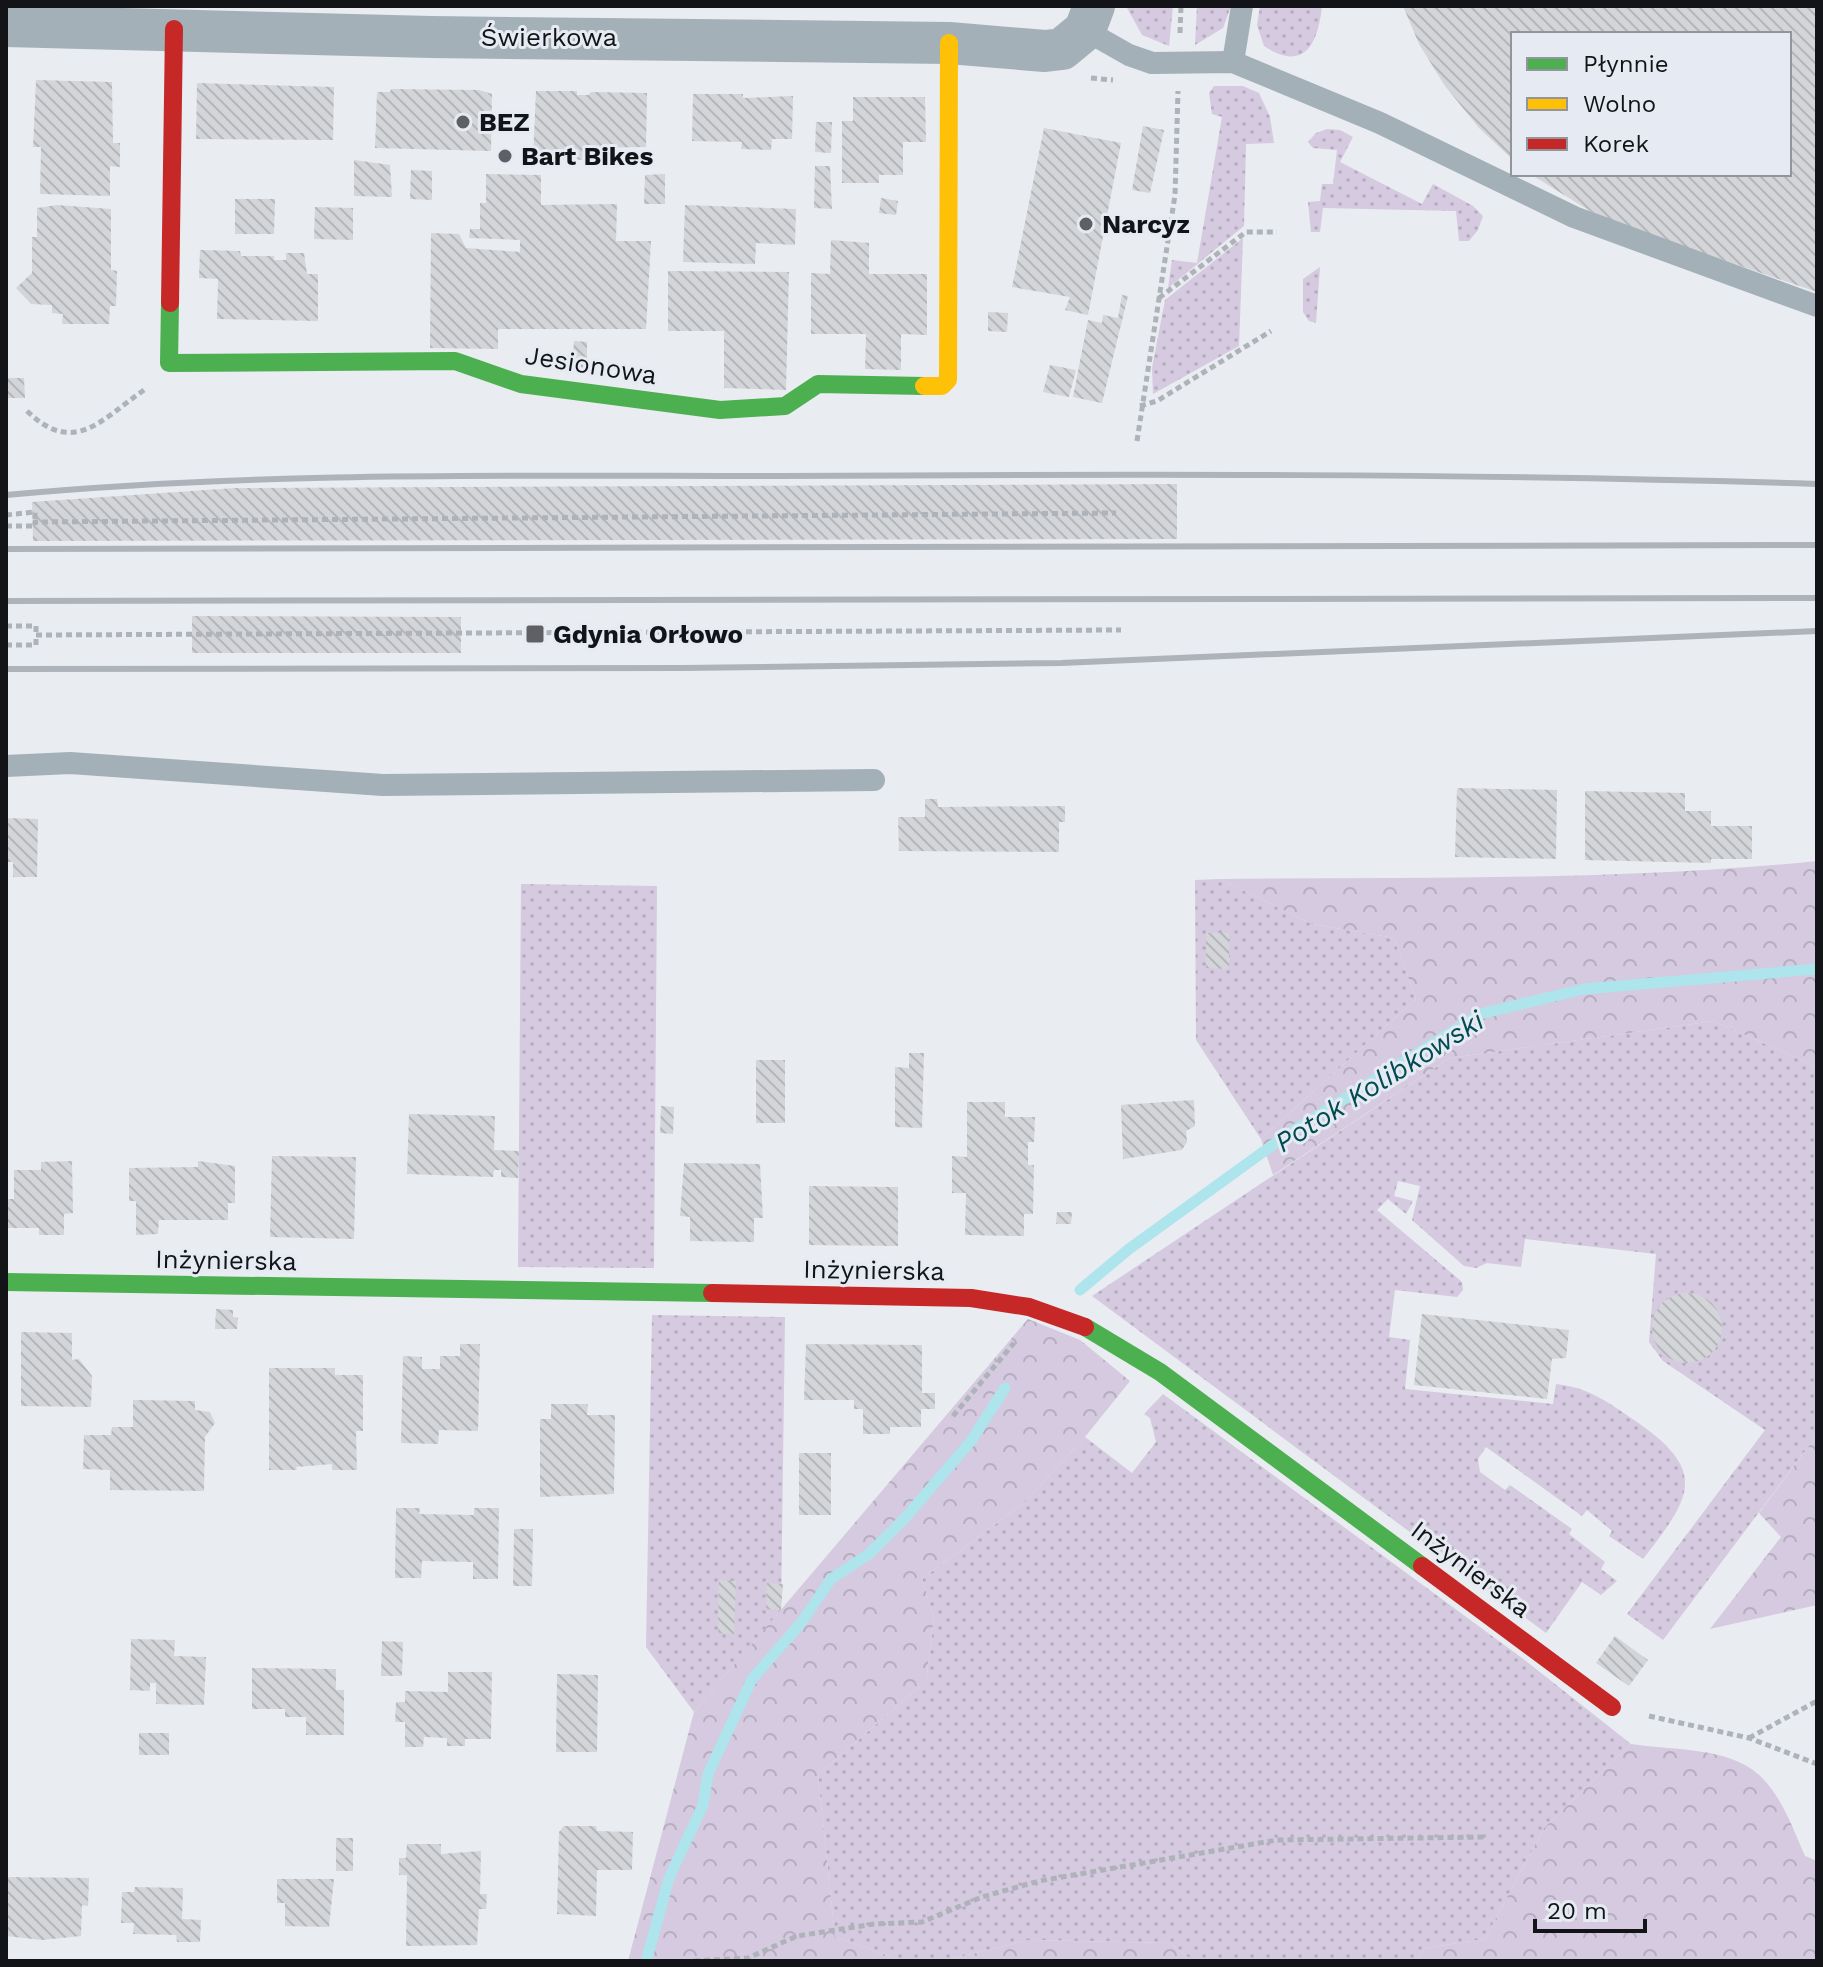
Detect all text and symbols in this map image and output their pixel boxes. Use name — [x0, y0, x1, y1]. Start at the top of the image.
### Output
street label: Świerkowa — [481, 22, 618, 52]
legend — [1511, 32, 1791, 176]
text: Płynnie — [1583, 50, 1669, 78]
text: Wolno — [1583, 90, 1656, 118]
place label: BEZ — [479, 107, 530, 137]
marker: BEZ — [454, 113, 472, 131]
text: Korek — [1583, 130, 1649, 158]
place label: Bart Bikes — [521, 141, 653, 171]
marker: Bart Bikes — [496, 147, 514, 165]
place label: Narcyz — [1102, 209, 1190, 239]
marker: Narcyz — [1077, 215, 1095, 233]
street label: Jesionowa — [523, 340, 659, 390]
place label: Gdynia Orłowo — [553, 619, 743, 649]
marker: Gdynia Orłowo — [524, 623, 546, 645]
water label: Potok Kolibkowski — [1269, 1003, 1491, 1159]
street label: Inżynierska — [155, 1244, 298, 1276]
street label: Inżynierska — [803, 1254, 946, 1286]
street label: Inżynierska — [1405, 1514, 1537, 1624]
scale bar — [1535, 1883, 1645, 1933]
text: 20 m — [1547, 1897, 1607, 1925]

